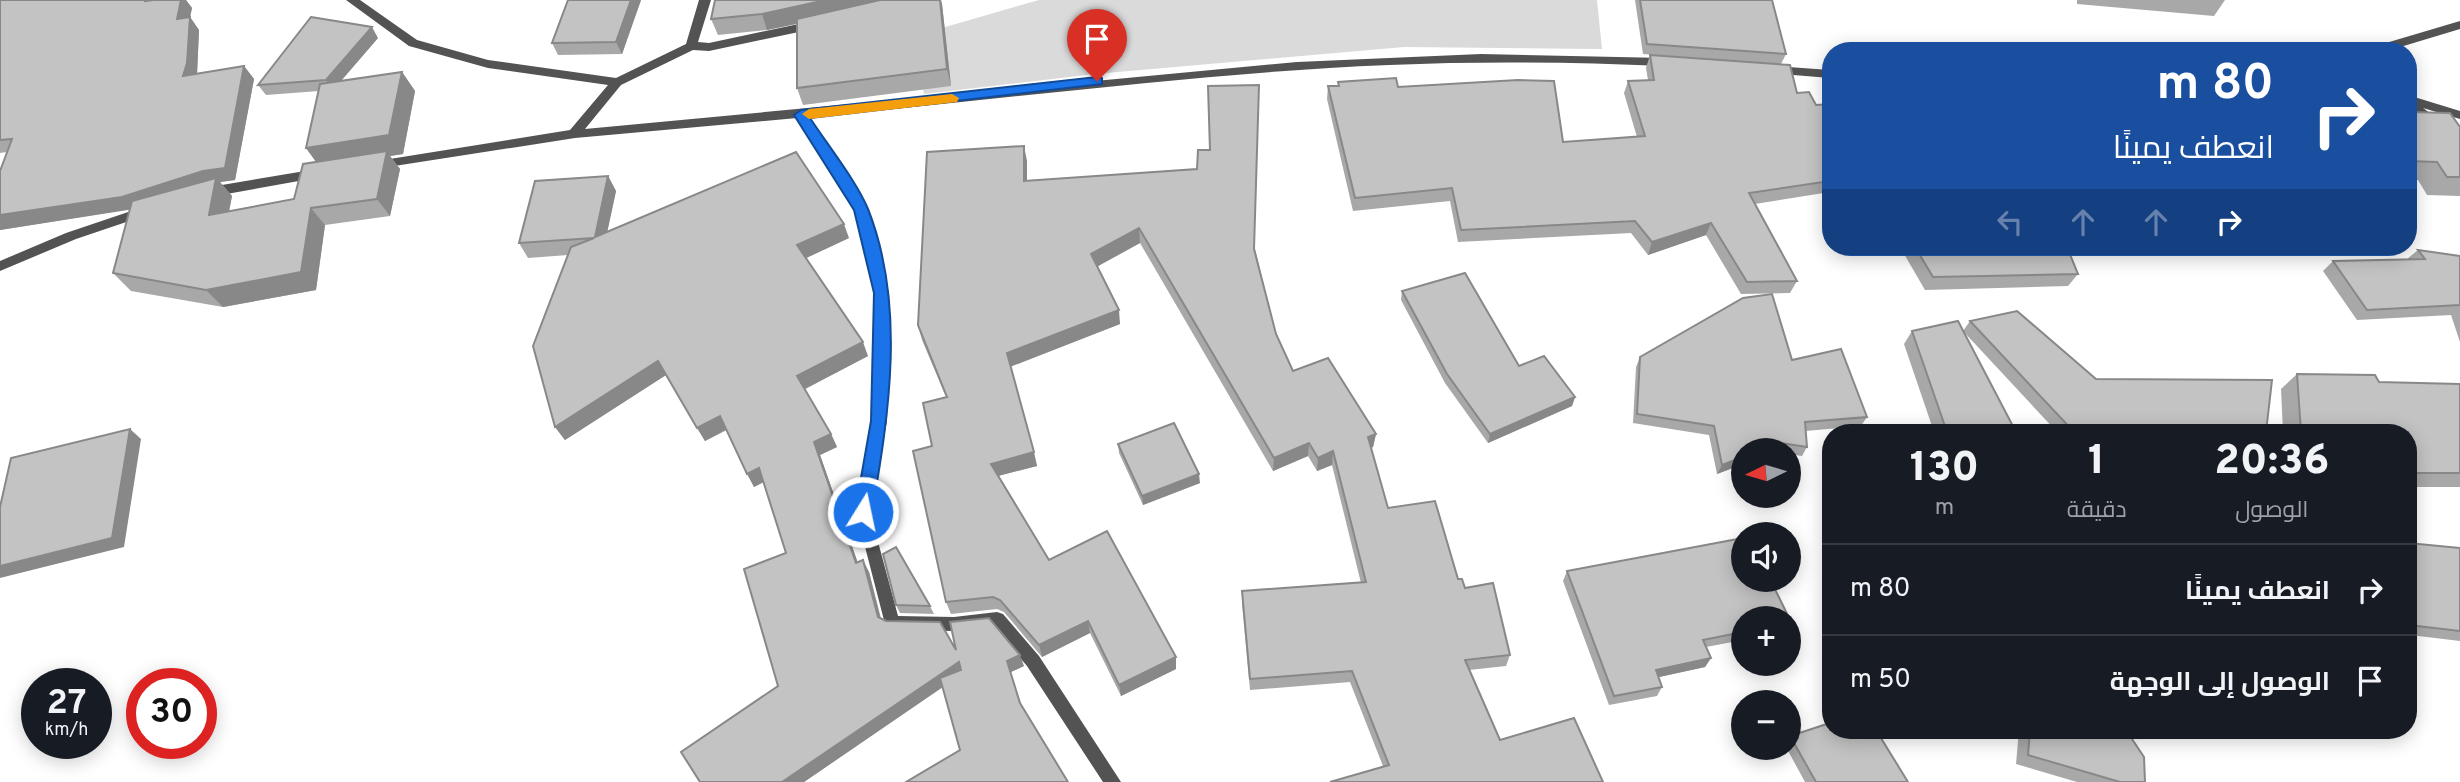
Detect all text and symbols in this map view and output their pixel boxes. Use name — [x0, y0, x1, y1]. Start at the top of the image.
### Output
pin — [1067, 9, 1127, 81]
icon: arrive — [1078, 20, 1116, 58]
text: 80 m — [2157, 55, 2274, 117]
icon: right — [2298, 70, 2389, 161]
text: انعطف يمينًا — [2113, 130, 2274, 170]
icon: left — [1991, 203, 2029, 241]
icon: ahead — [2064, 203, 2102, 241]
icon: ahead — [2137, 203, 2175, 241]
icon: right — [2210, 203, 2248, 241]
text: 1 — [2088, 436, 2105, 489]
text: 20:36 — [2214, 436, 2329, 489]
north arrow — [1731, 438, 1801, 508]
map controls — [1731, 438, 1801, 760]
text: 130 — [1910, 443, 1979, 496]
position arrow — [826, 475, 900, 549]
text: m — [1935, 494, 1954, 523]
text: دقيقة — [2067, 497, 2127, 526]
text: الوصول — [2235, 497, 2308, 526]
button: sound — [1731, 522, 1801, 592]
icon: right — [2351, 571, 2389, 609]
text: 80 m — [1850, 573, 1910, 606]
text: انعطف يمينًا — [2185, 576, 2330, 609]
button: + — [1731, 606, 1801, 676]
icon: arrive — [2351, 662, 2389, 700]
text: 50 m — [1850, 664, 1911, 697]
text: الوصول إلى الوجهة — [2110, 667, 2330, 700]
speed limit sign: 30 — [126, 668, 217, 759]
text: 27 — [47, 682, 86, 726]
button: − — [1731, 690, 1801, 760]
text: km/h — [45, 719, 88, 742]

